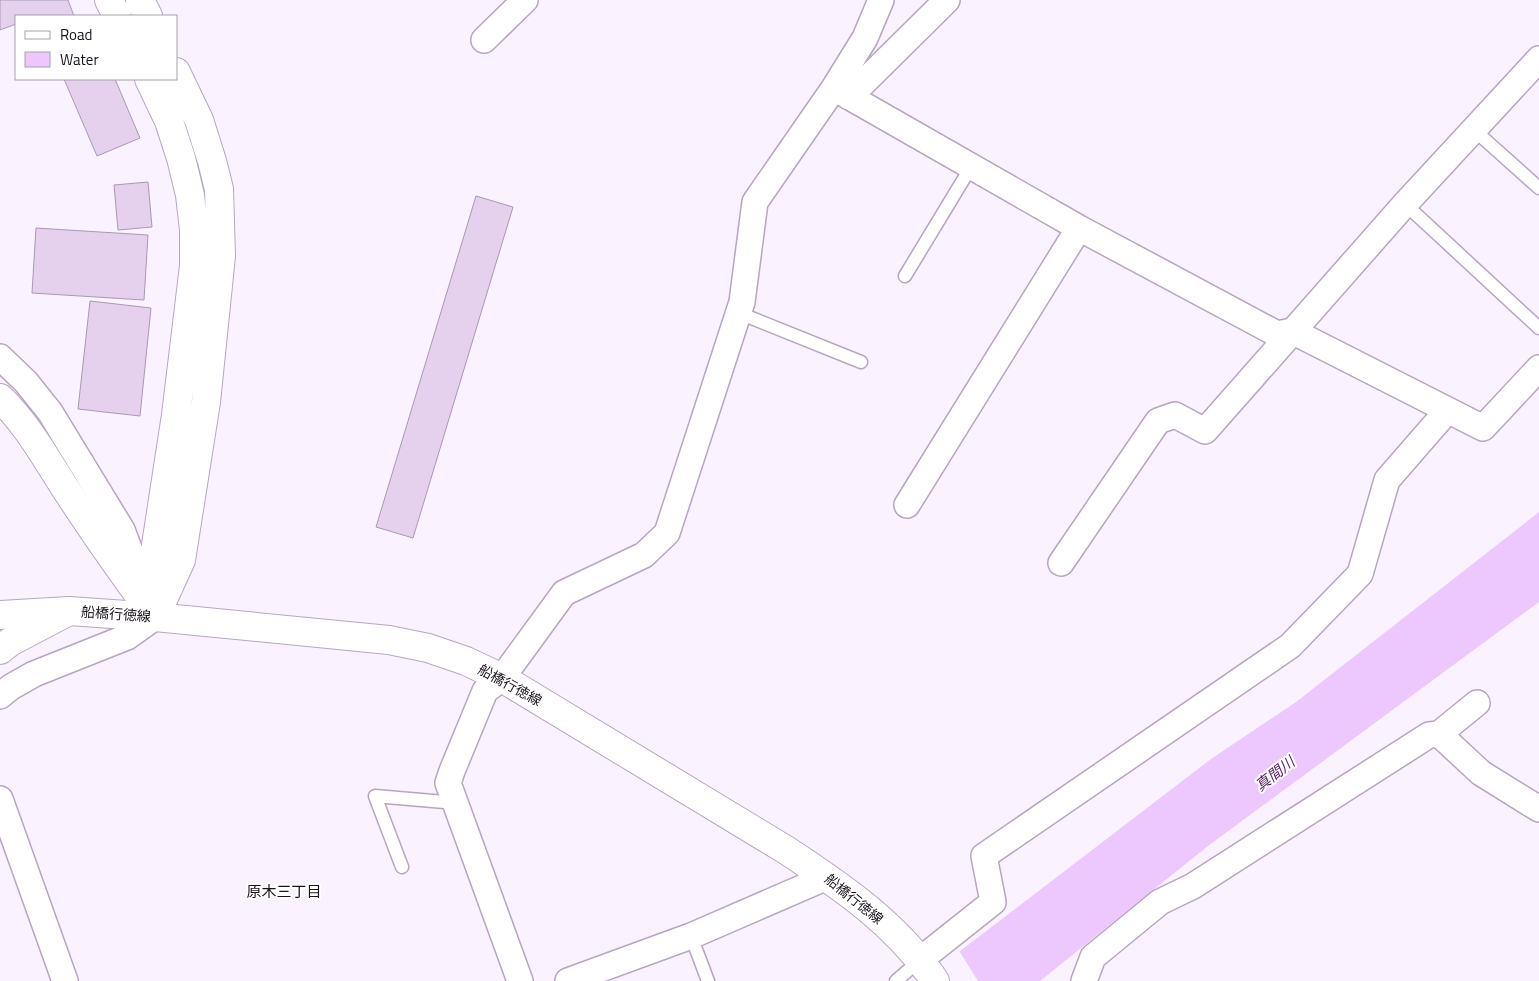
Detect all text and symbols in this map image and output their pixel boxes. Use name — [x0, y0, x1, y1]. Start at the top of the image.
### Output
legend — [15, 15, 178, 80]
text: Road — [60, 23, 92, 46]
text: Water — [60, 48, 99, 71]
street label: 船橋行徳線 — [80, 601, 152, 626]
street label: 船橋行徳線 — [475, 658, 546, 711]
water label: 真間川 — [1250, 749, 1301, 797]
street label: 船橋行徳線 — [821, 868, 888, 929]
district label: 原木三丁目 — [246, 880, 322, 903]

